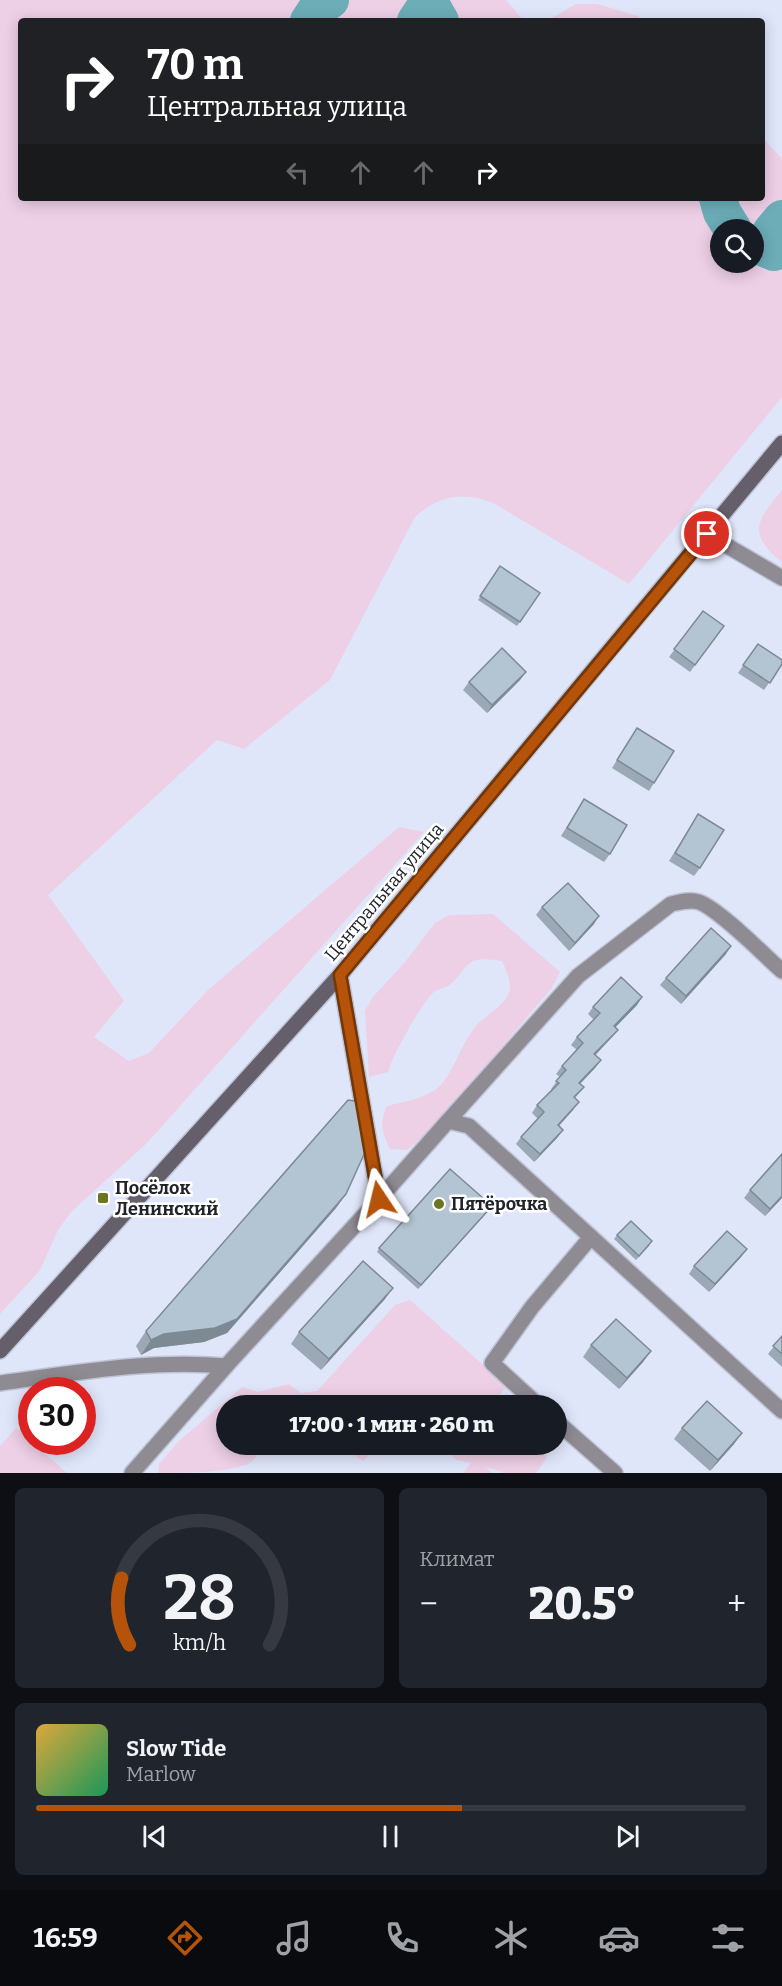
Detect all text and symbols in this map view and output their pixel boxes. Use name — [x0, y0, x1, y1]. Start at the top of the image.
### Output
text: 70 m — [147, 40, 243, 90]
icon: right — [48, 42, 126, 120]
text: Центральная улица — [147, 91, 407, 123]
icon: left — [281, 156, 314, 189]
icon: ahead — [344, 156, 377, 189]
icon: ahead — [407, 156, 440, 189]
icon: right — [470, 156, 503, 189]
map controls — [710, 219, 764, 273]
button: search — [710, 219, 764, 273]
pin — [681, 508, 732, 559]
icon: arrive — [690, 517, 723, 550]
street label: Центральная улица — [320, 818, 448, 965]
position arrow — [347, 1167, 411, 1231]
place label: Посёлок Ленинский — [115, 1177, 218, 1220]
marker: Посёлок Ленинский — [96, 1191, 110, 1205]
place label: Пятёрочка — [451, 1193, 547, 1215]
marker: Пятёрочка — [432, 1197, 446, 1211]
speed limit sign: 30 — [18, 1377, 96, 1455]
text: 17:00 · 1 мин · 260 m — [289, 1411, 494, 1438]
text: Климат — [420, 1547, 494, 1571]
text: 28 — [163, 1561, 236, 1636]
text: 20.5° — [529, 1577, 636, 1631]
text: − — [420, 1584, 438, 1624]
text: + — [727, 1584, 746, 1624]
text: km/h — [173, 1630, 226, 1656]
text: Slow Tide — [126, 1735, 226, 1762]
text: Marlow — [126, 1762, 196, 1786]
icon: previous — [138, 1820, 171, 1853]
icon: pause — [374, 1820, 407, 1853]
icon: next — [611, 1820, 644, 1853]
icon: directions — [164, 1917, 206, 1959]
icon: music — [273, 1917, 315, 1959]
icon: phone — [381, 1917, 423, 1959]
icon: climate — [490, 1917, 532, 1959]
icon: car — [598, 1917, 640, 1959]
icon: filters — [707, 1917, 749, 1959]
text: 16:59 — [33, 1922, 98, 1954]

